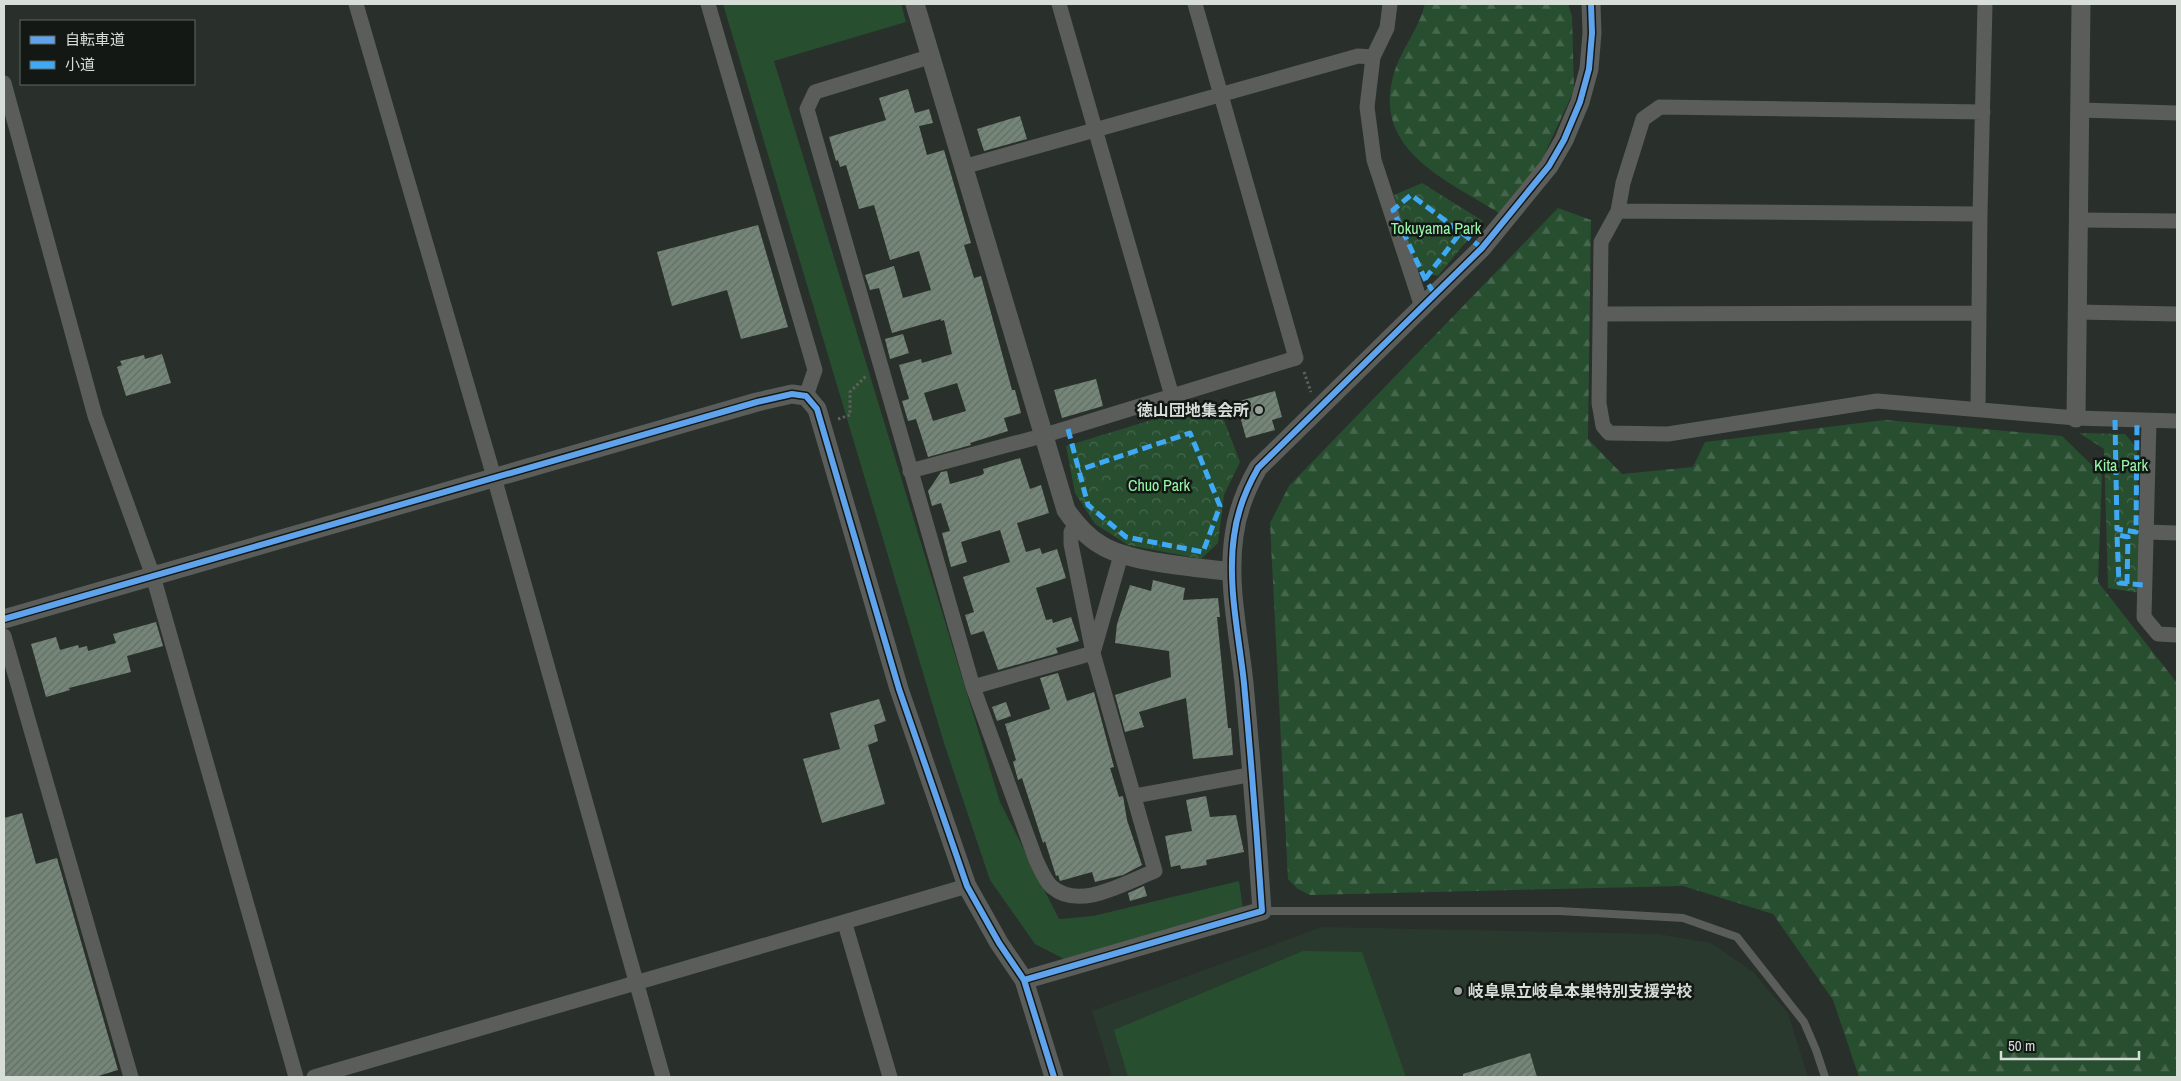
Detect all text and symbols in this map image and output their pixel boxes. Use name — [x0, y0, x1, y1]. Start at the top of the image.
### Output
legend — [20, 20, 195, 85]
text: 自転車道 — [65, 29, 125, 50]
text: 小道 — [65, 54, 95, 75]
park label: Tokuyama Park — [1391, 217, 1482, 239]
place label: 徳山団地集会所 — [1137, 399, 1249, 421]
marker: 徳山団地集会所 — [1253, 404, 1265, 416]
park label: Kita Park — [2094, 454, 2148, 476]
park label: Chuo Park — [1128, 474, 1190, 496]
place label: 岐阜県立岐阜本巣特別支援学校 — [1468, 980, 1692, 1002]
marker: 岐阜県立岐阜本巣特別支援学校 — [1452, 985, 1464, 997]
scale bar — [2001, 1028, 2138, 1060]
text: 50 m — [2008, 1035, 2035, 1056]

